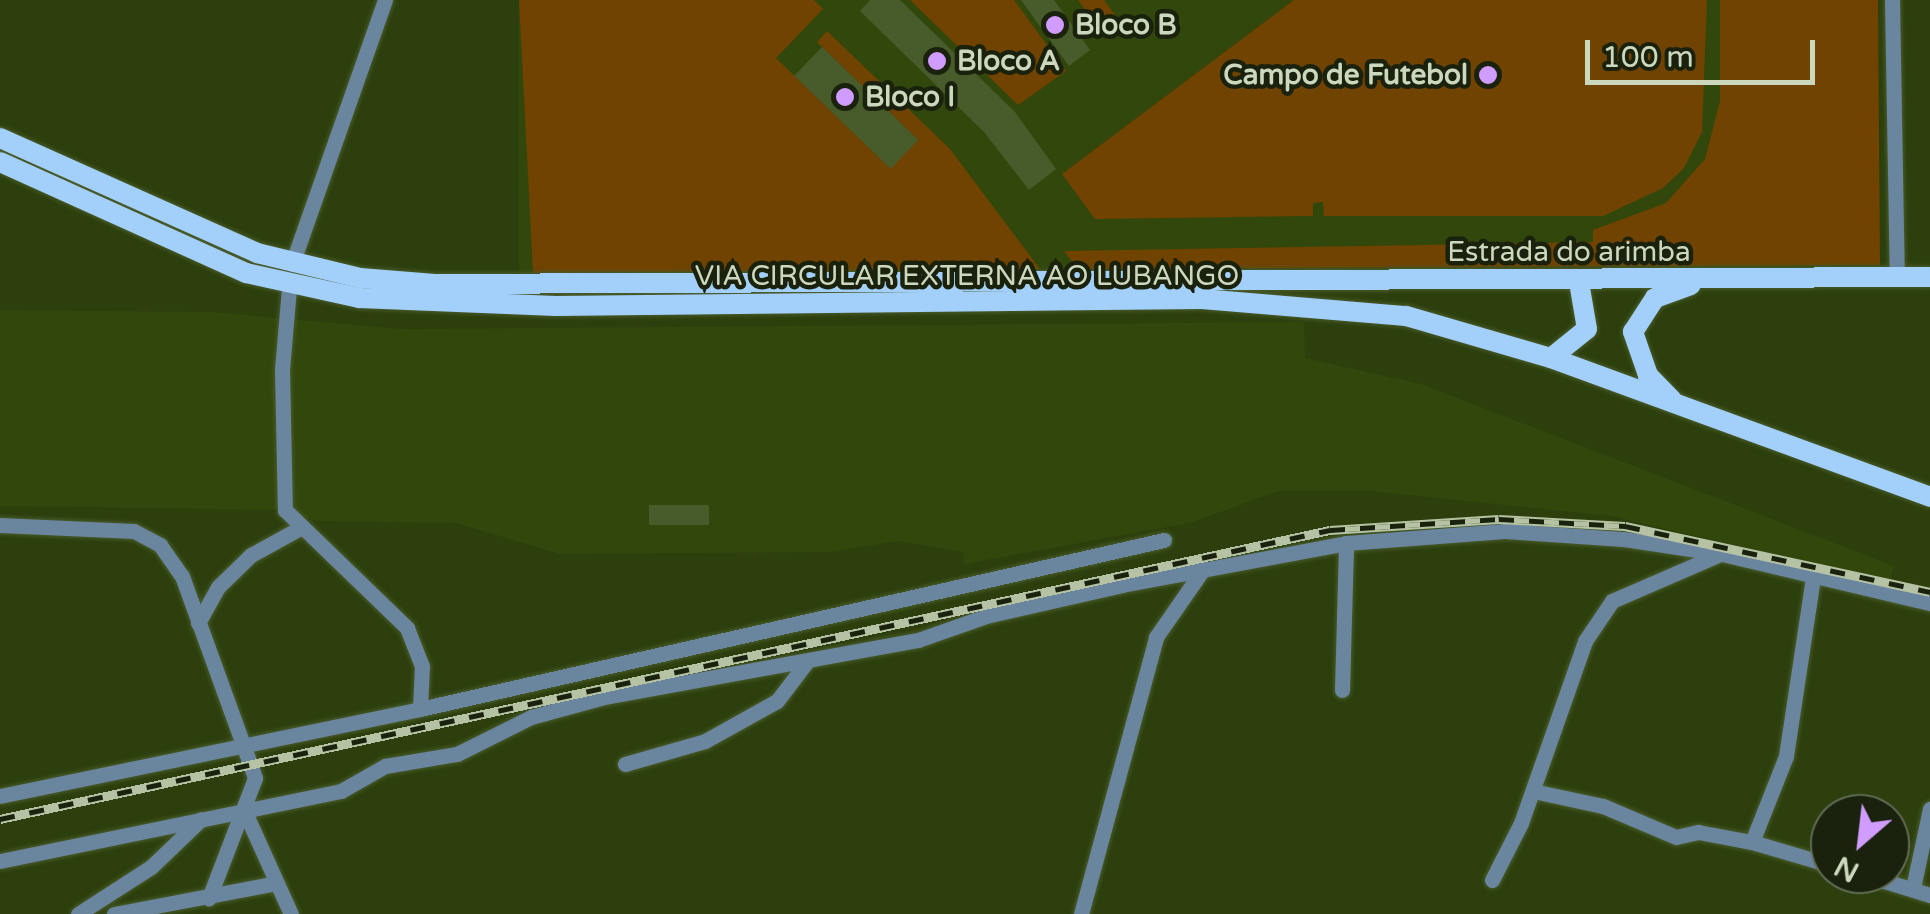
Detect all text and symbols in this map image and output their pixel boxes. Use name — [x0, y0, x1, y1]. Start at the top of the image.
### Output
place label: Bloco B — [1075, 8, 1177, 42]
marker: Bloco B — [1044, 14, 1066, 36]
scale bar — [1590, 20, 1820, 82]
text: 100 m — [1602, 39, 1694, 76]
place label: Bloco A — [957, 44, 1060, 78]
marker: Bloco A — [926, 50, 948, 72]
place label: Campo de Futebol — [1223, 58, 1468, 92]
marker: Campo de Futebol — [1477, 64, 1499, 86]
place label: Bloco I — [865, 80, 955, 114]
marker: Bloco I — [834, 86, 856, 108]
street label: Estrada do arimba — [1447, 235, 1691, 269]
street label: VIA CIRCULAR EXTERNA AO LUBANGO — [695, 259, 1239, 293]
north arrow — [1810, 794, 1910, 894]
text: N — [1829, 848, 1865, 889]

